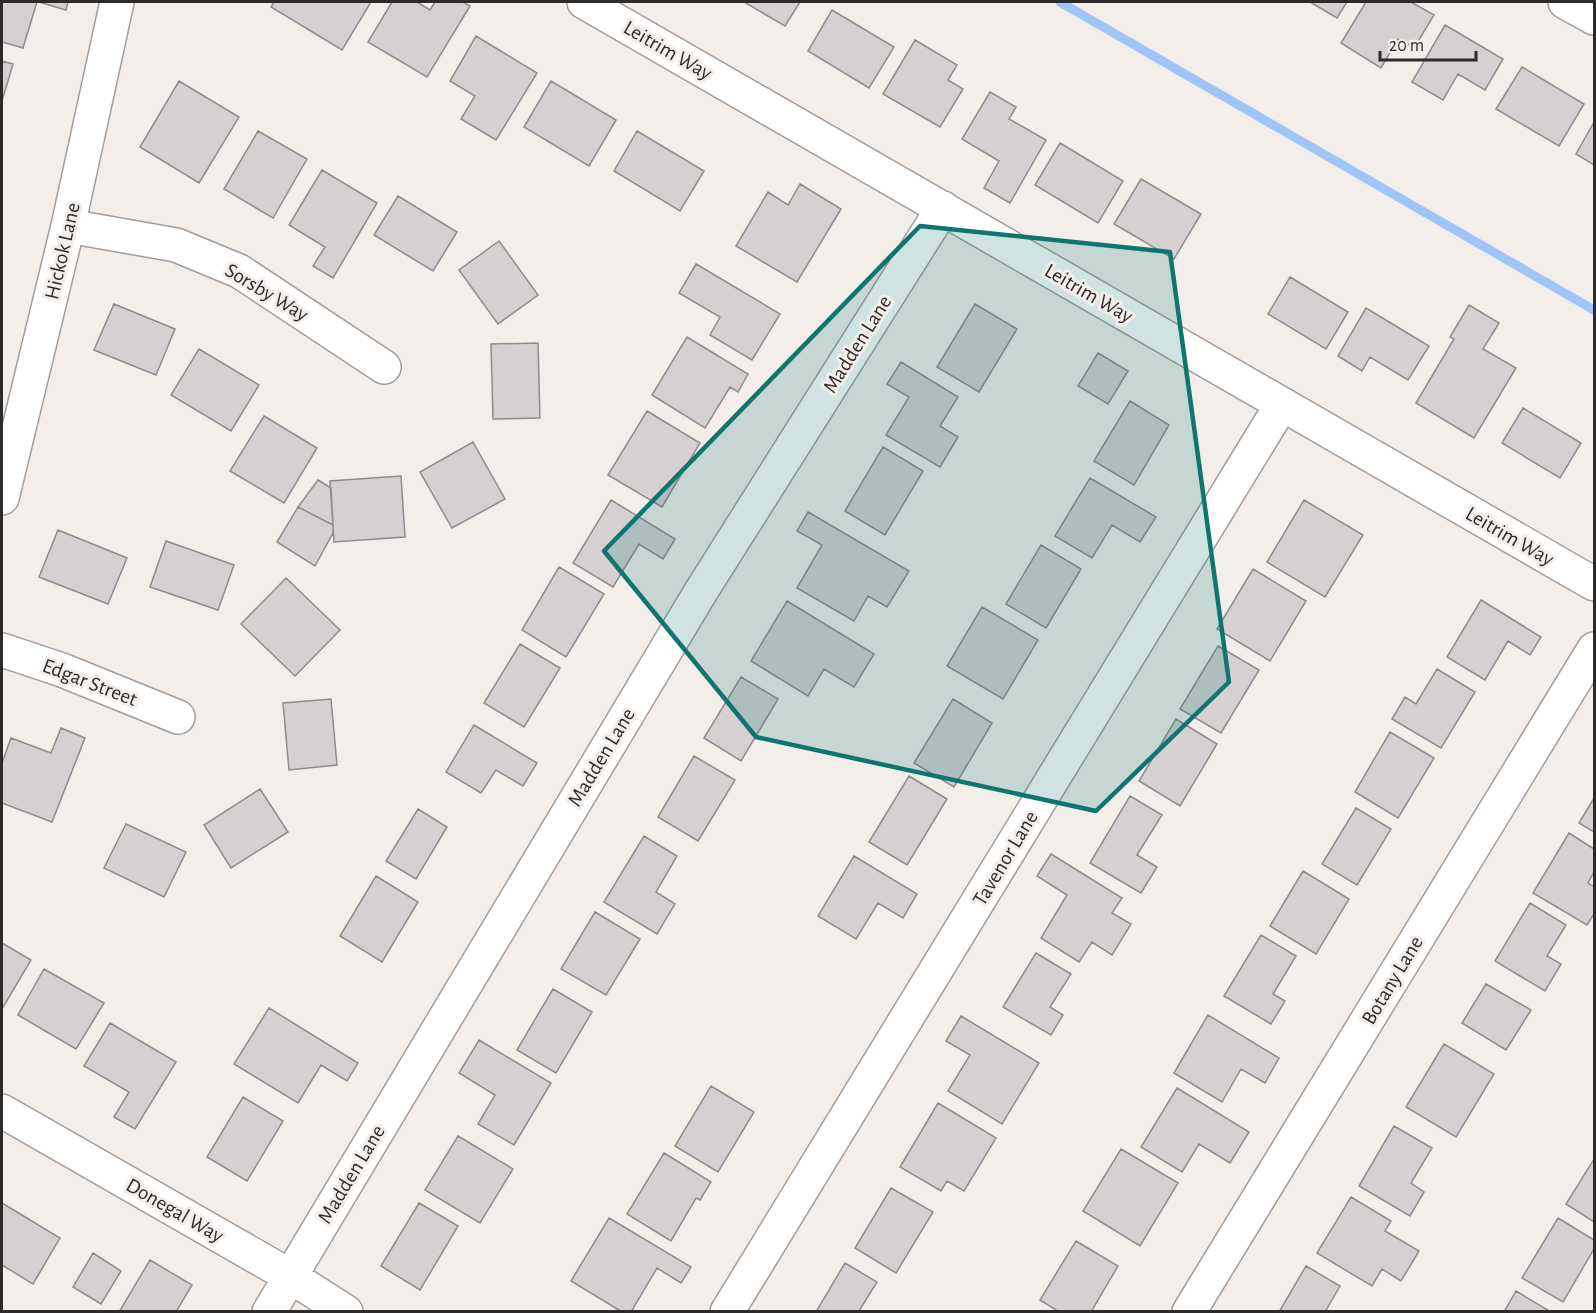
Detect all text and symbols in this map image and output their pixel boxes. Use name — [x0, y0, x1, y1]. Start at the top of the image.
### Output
street label: Leitrim Way — [620, 17, 715, 84]
scale bar — [1380, 24, 1476, 62]
text: 20 m — [1389, 37, 1424, 55]
street label: Hickok Lane — [41, 201, 84, 302]
street label: Sorsby Way — [221, 259, 312, 325]
street label: Leitrim Way — [1041, 260, 1136, 327]
street label: Madden Lane — [819, 292, 896, 397]
street label: Leitrim Way — [1462, 503, 1557, 570]
street label: Edgar Street — [40, 655, 140, 710]
street label: Madden Lane — [564, 704, 639, 810]
street label: Tavenor Lane — [969, 807, 1042, 909]
street label: Botany Lane — [1358, 932, 1427, 1028]
street label: Madden Lane — [314, 1121, 389, 1227]
street label: Donegal Way — [123, 1174, 227, 1247]

